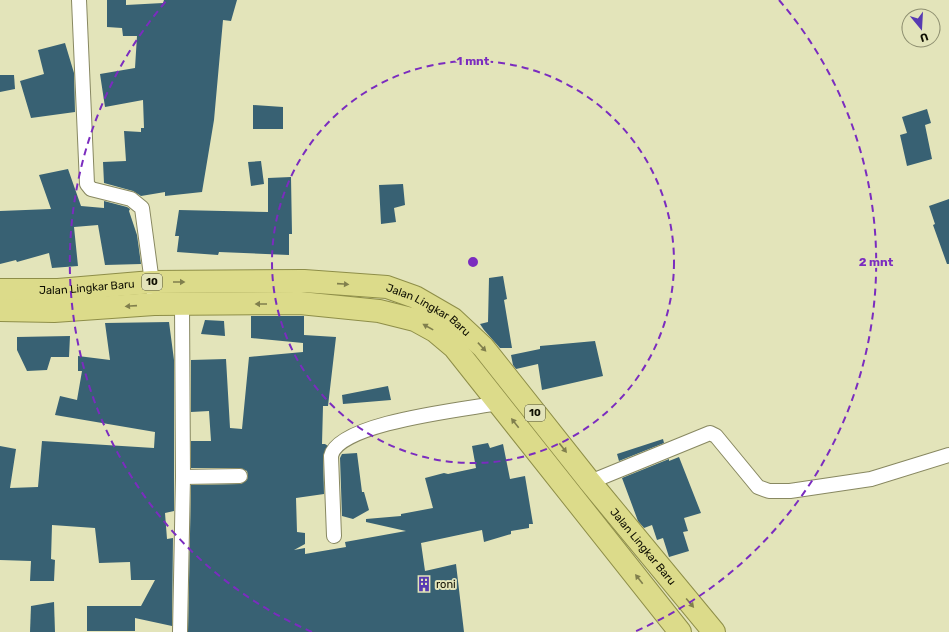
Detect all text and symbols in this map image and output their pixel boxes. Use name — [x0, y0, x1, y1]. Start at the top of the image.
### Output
north arrow — [901, 8, 941, 48]
text: U — [918, 30, 930, 44]
text: 1 mnt — [457, 54, 490, 68]
centre of rings — [466, 255, 480, 269]
text: 2 mnt — [859, 255, 894, 269]
road number: 10 — [142, 274, 162, 290]
street label: Jalan Lingkar Baru — [39, 277, 135, 297]
one-way arrow — [173, 279, 186, 285]
one-way arrow — [337, 280, 349, 287]
street label: Jalan Lingkar Baru — [384, 281, 473, 339]
one-way arrow — [254, 301, 267, 307]
one-way arrow — [125, 302, 137, 309]
one-way arrow — [422, 323, 434, 330]
one-way arrow — [477, 342, 487, 352]
road number: 10 — [525, 405, 545, 421]
one-way arrow — [510, 417, 519, 428]
one-way arrow — [559, 443, 567, 454]
street label: Jalan Lingkar Baru — [608, 505, 679, 587]
one-way arrow — [634, 574, 643, 585]
building icon: roni — [415, 575, 433, 593]
place label: roni — [436, 578, 456, 591]
one-way arrow — [685, 597, 694, 608]

